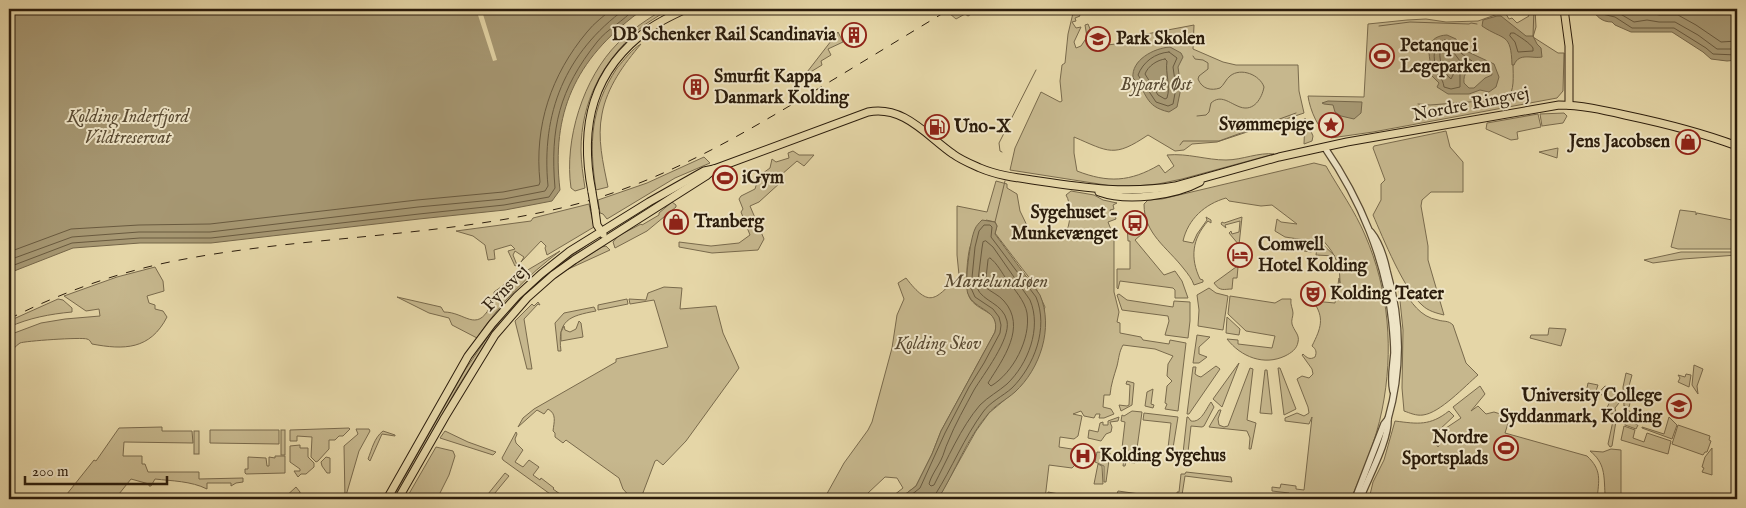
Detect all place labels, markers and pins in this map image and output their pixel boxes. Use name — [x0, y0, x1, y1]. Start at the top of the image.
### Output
building icon: DB Schenker Rail Scandinavia — [841, 22, 867, 48]
place label: DB Schenker Rail Scandinavia — [612, 24, 837, 47]
school or university icon: Park Skolen — [1085, 26, 1111, 52]
place label: Park Skolen — [1116, 28, 1206, 51]
place label: Petanque i Legeparken — [1400, 35, 1491, 79]
sports icon: Petanque i Legeparken — [1369, 43, 1395, 69]
place label: Smurfit Kappa Danmark Kolding — [714, 66, 850, 110]
building icon: Smurfit Kappa Danmark Kolding — [683, 74, 709, 100]
place icon: Svømmepige — [1318, 112, 1344, 138]
fuel station icon: Uno-X — [924, 114, 950, 140]
place label: Svømmepige — [1219, 114, 1315, 137]
place label: Uno-X — [953, 116, 1011, 139]
shop icon: Jens Jacobsen — [1675, 129, 1701, 155]
place label: Jens Jacobsen — [1567, 131, 1670, 154]
sports icon: iGym — [712, 165, 738, 191]
place label: iGym — [742, 167, 784, 190]
place label: Sygehuset - Munkevænget — [1011, 202, 1119, 246]
shop icon: Tranberg — [663, 209, 689, 235]
bus stop icon: Sygehuset - Munkevænget — [1122, 210, 1148, 236]
place label: Tranberg — [693, 211, 765, 234]
place label: Comwell Hotel Kolding — [1258, 234, 1369, 278]
hotel icon: Comwell Hotel Kolding — [1227, 242, 1253, 268]
theatre icon: Kolding Teater — [1300, 281, 1326, 307]
place label: Kolding Teater — [1330, 283, 1444, 306]
place label: University College Syddanmark, Kolding — [1500, 385, 1663, 429]
school or university icon: University College Syddanmark, Kolding — [1666, 393, 1692, 419]
place label: Nordre Sportsplads — [1402, 427, 1489, 471]
sports icon: Nordre Sportsplads — [1493, 435, 1519, 461]
hospital icon: Kolding Sygehus — [1070, 443, 1096, 469]
place label: Kolding Sygehus — [1100, 445, 1226, 468]

